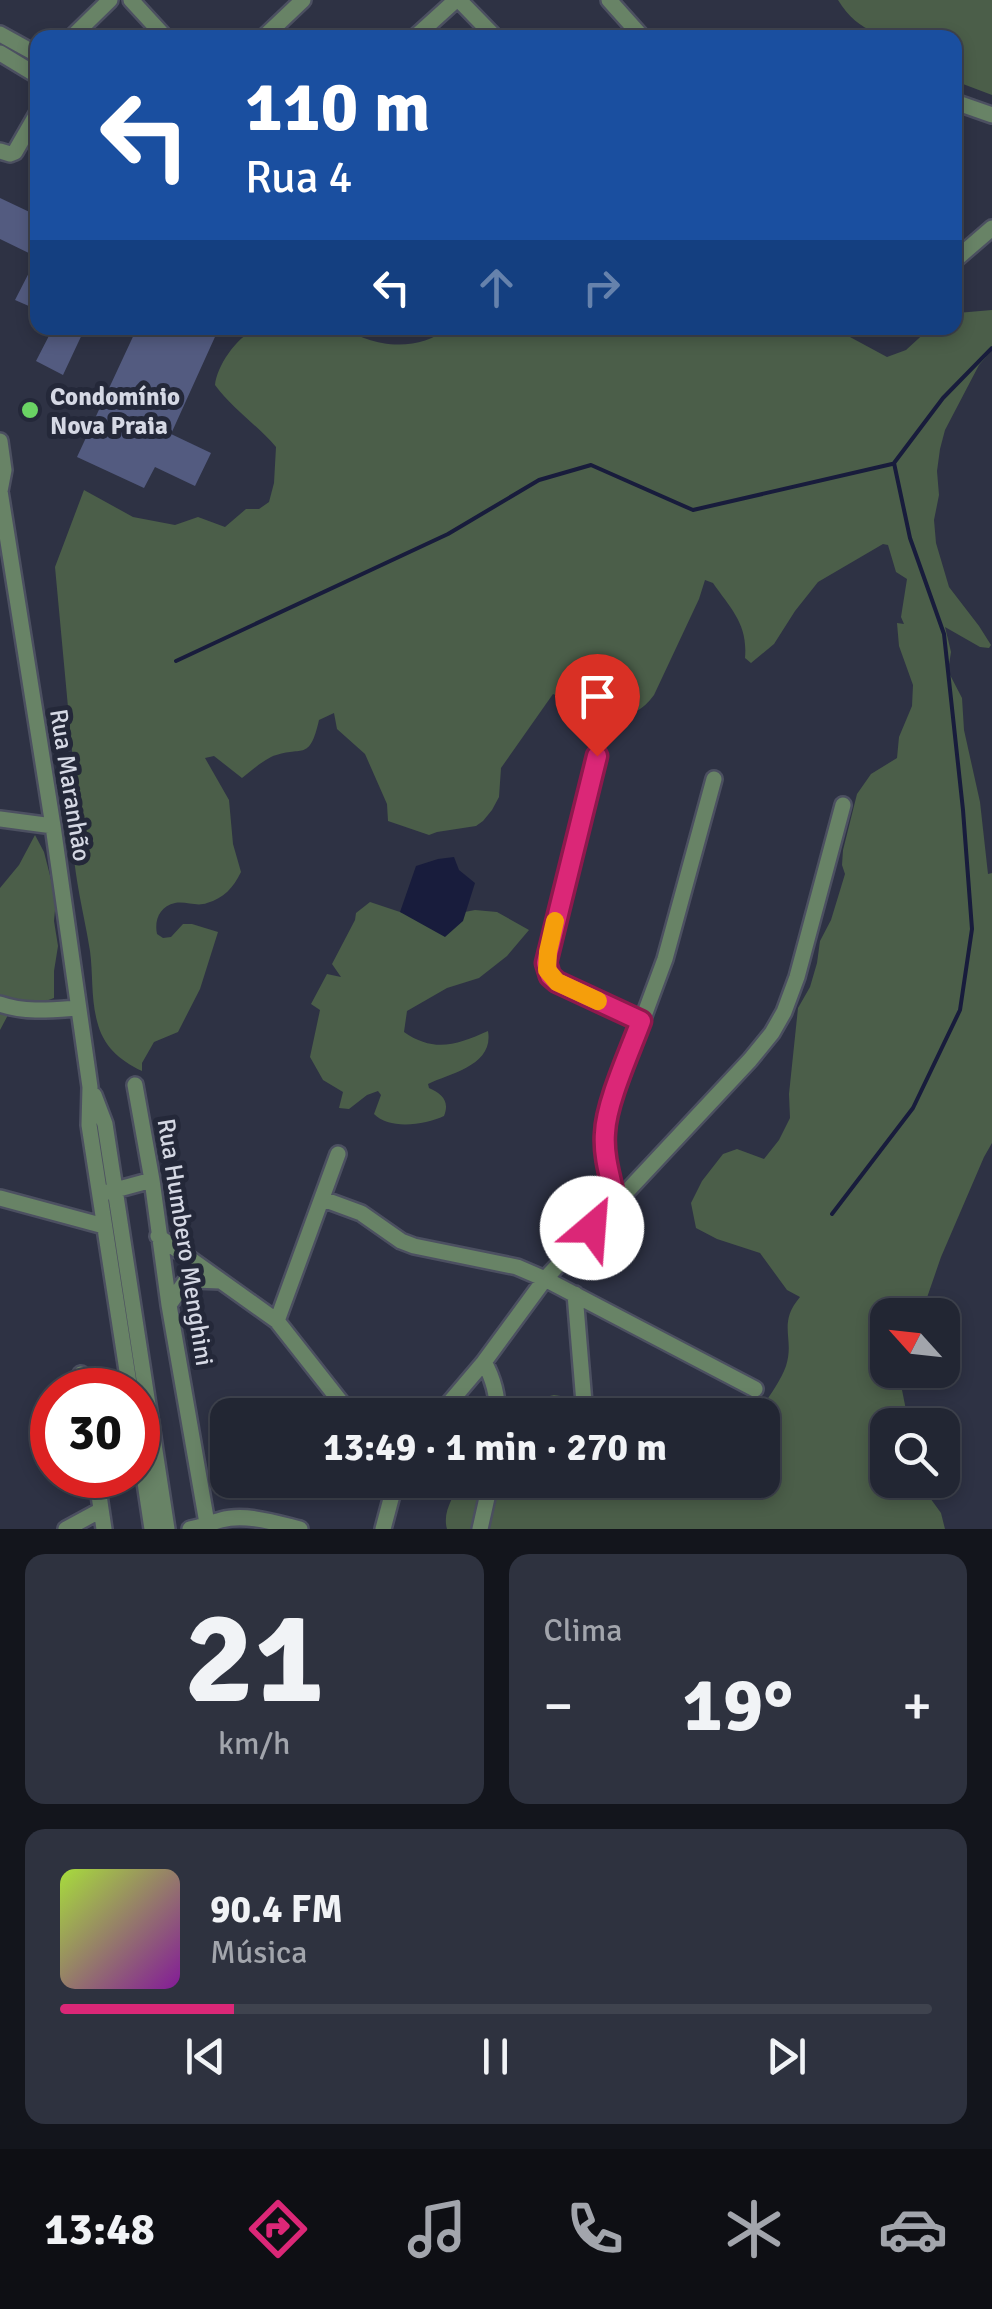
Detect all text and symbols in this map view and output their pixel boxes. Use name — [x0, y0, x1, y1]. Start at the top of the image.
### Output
text: 110 m — [245, 64, 430, 150]
icon: left — [80, 70, 210, 200]
text: Rua 4 — [245, 150, 353, 205]
icon: left — [364, 260, 419, 315]
icon: ahead — [469, 260, 524, 315]
icon: right — [574, 260, 629, 315]
place label: Condomínio Nova Praia — [50, 381, 180, 441]
marker: Condomínio Nova Praia — [19, 399, 41, 421]
pin — [555, 654, 640, 757]
icon: arrive — [570, 669, 625, 724]
street label: Rua Maranhão — [43, 707, 98, 863]
street label: Rua Humbero Menghini — [151, 1116, 220, 1368]
position arrow — [540, 1176, 644, 1280]
north arrow — [870, 1298, 960, 1388]
map controls — [870, 1298, 960, 1498]
speed limit sign: 30 — [30, 1368, 160, 1498]
button: search — [870, 1408, 960, 1498]
text: 13:49 · 1 min · 270 m — [323, 1424, 667, 1471]
text: 21 — [184, 1579, 324, 1739]
text: Clima — [544, 1611, 622, 1650]
text: 19° — [682, 1659, 793, 1752]
text: − — [544, 1672, 573, 1740]
text: + — [902, 1672, 932, 1740]
text: km/h — [218, 1724, 290, 1763]
text: 90.4 FM — [210, 1886, 343, 1933]
text: Música — [210, 1933, 307, 1972]
icon: previous — [178, 2029, 233, 2084]
icon: pause — [468, 2029, 523, 2084]
icon: next — [759, 2029, 814, 2084]
icon: directions — [243, 2194, 313, 2264]
icon: music — [402, 2194, 472, 2264]
icon: phone — [560, 2194, 630, 2264]
icon: climate — [719, 2194, 789, 2264]
icon: car — [878, 2194, 948, 2264]
text: 13:48 — [44, 2202, 155, 2257]

